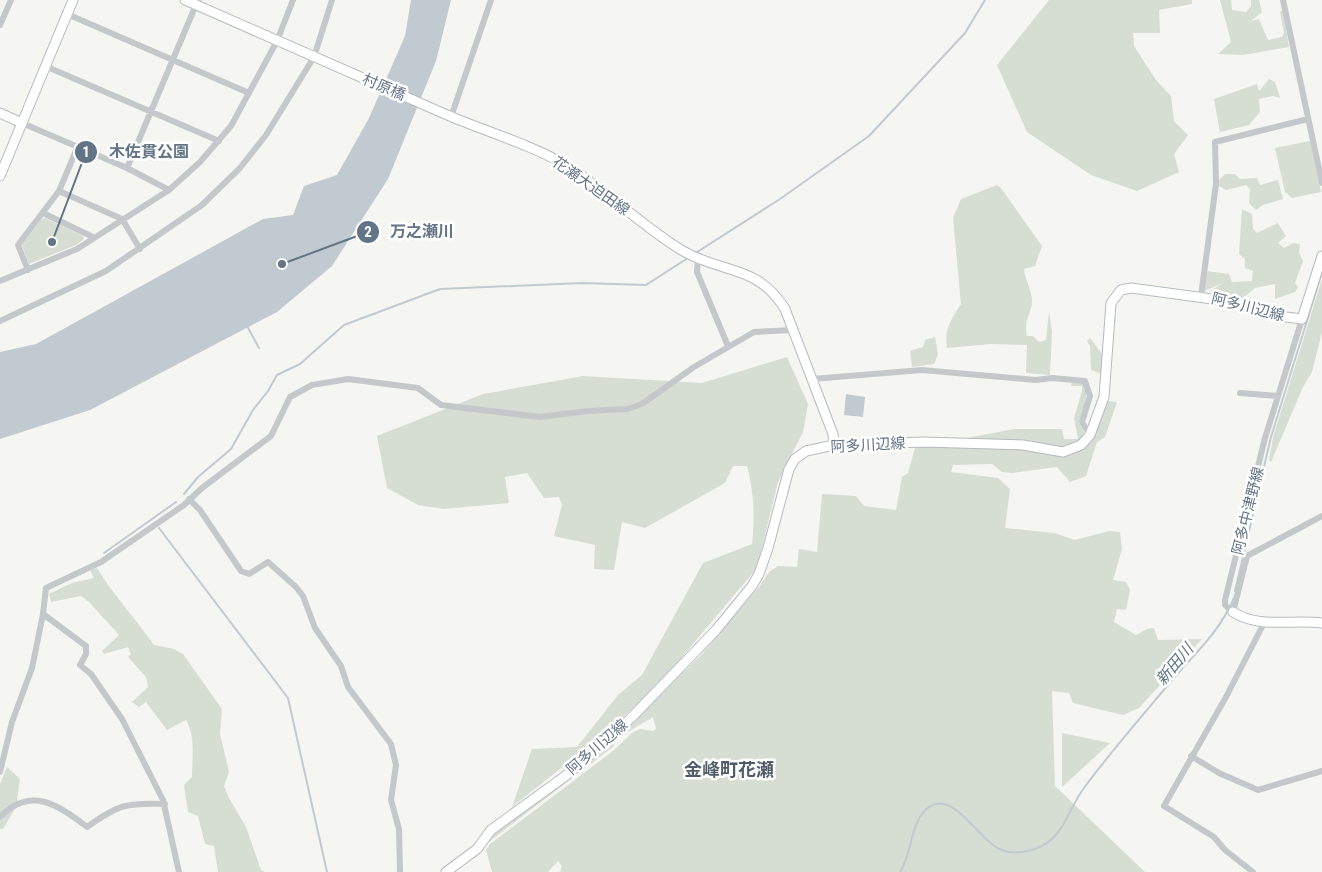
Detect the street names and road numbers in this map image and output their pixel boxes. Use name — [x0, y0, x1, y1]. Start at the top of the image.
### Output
street label: 村原橋 — [360, 70, 408, 104]
street label: 花瀬大迫田線 — [549, 153, 633, 219]
street label: 阿多川辺線 — [1209, 289, 1287, 325]
street label: 阿多川辺線 — [830, 434, 906, 456]
street label: 阿多中津野線 — [1228, 465, 1268, 557]
street label: 阿多川辺線 — [563, 716, 631, 778]

